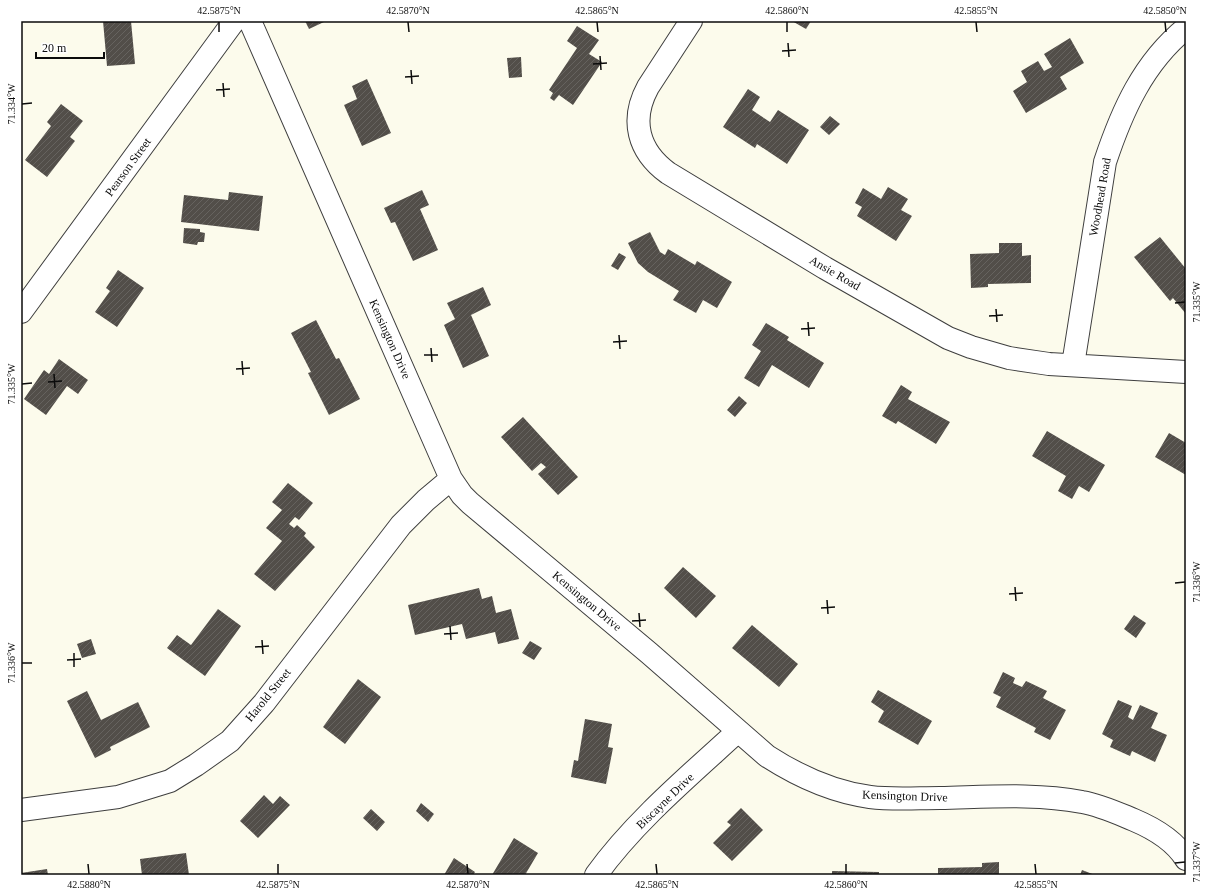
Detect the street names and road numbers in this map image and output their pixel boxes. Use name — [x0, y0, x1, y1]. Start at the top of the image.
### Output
street label: Pearson Street — [102, 134, 154, 199]
street label: Woodhead Road — [1086, 157, 1114, 237]
street label: Ansie Road — [807, 253, 863, 293]
street label: Kensington Drive — [366, 297, 414, 381]
street label: Kensington Drive — [550, 568, 624, 634]
street label: Harold Street — [242, 665, 294, 724]
street label: Biscayne Drive — [633, 770, 697, 832]
street label: Kensington Drive — [862, 788, 948, 804]

